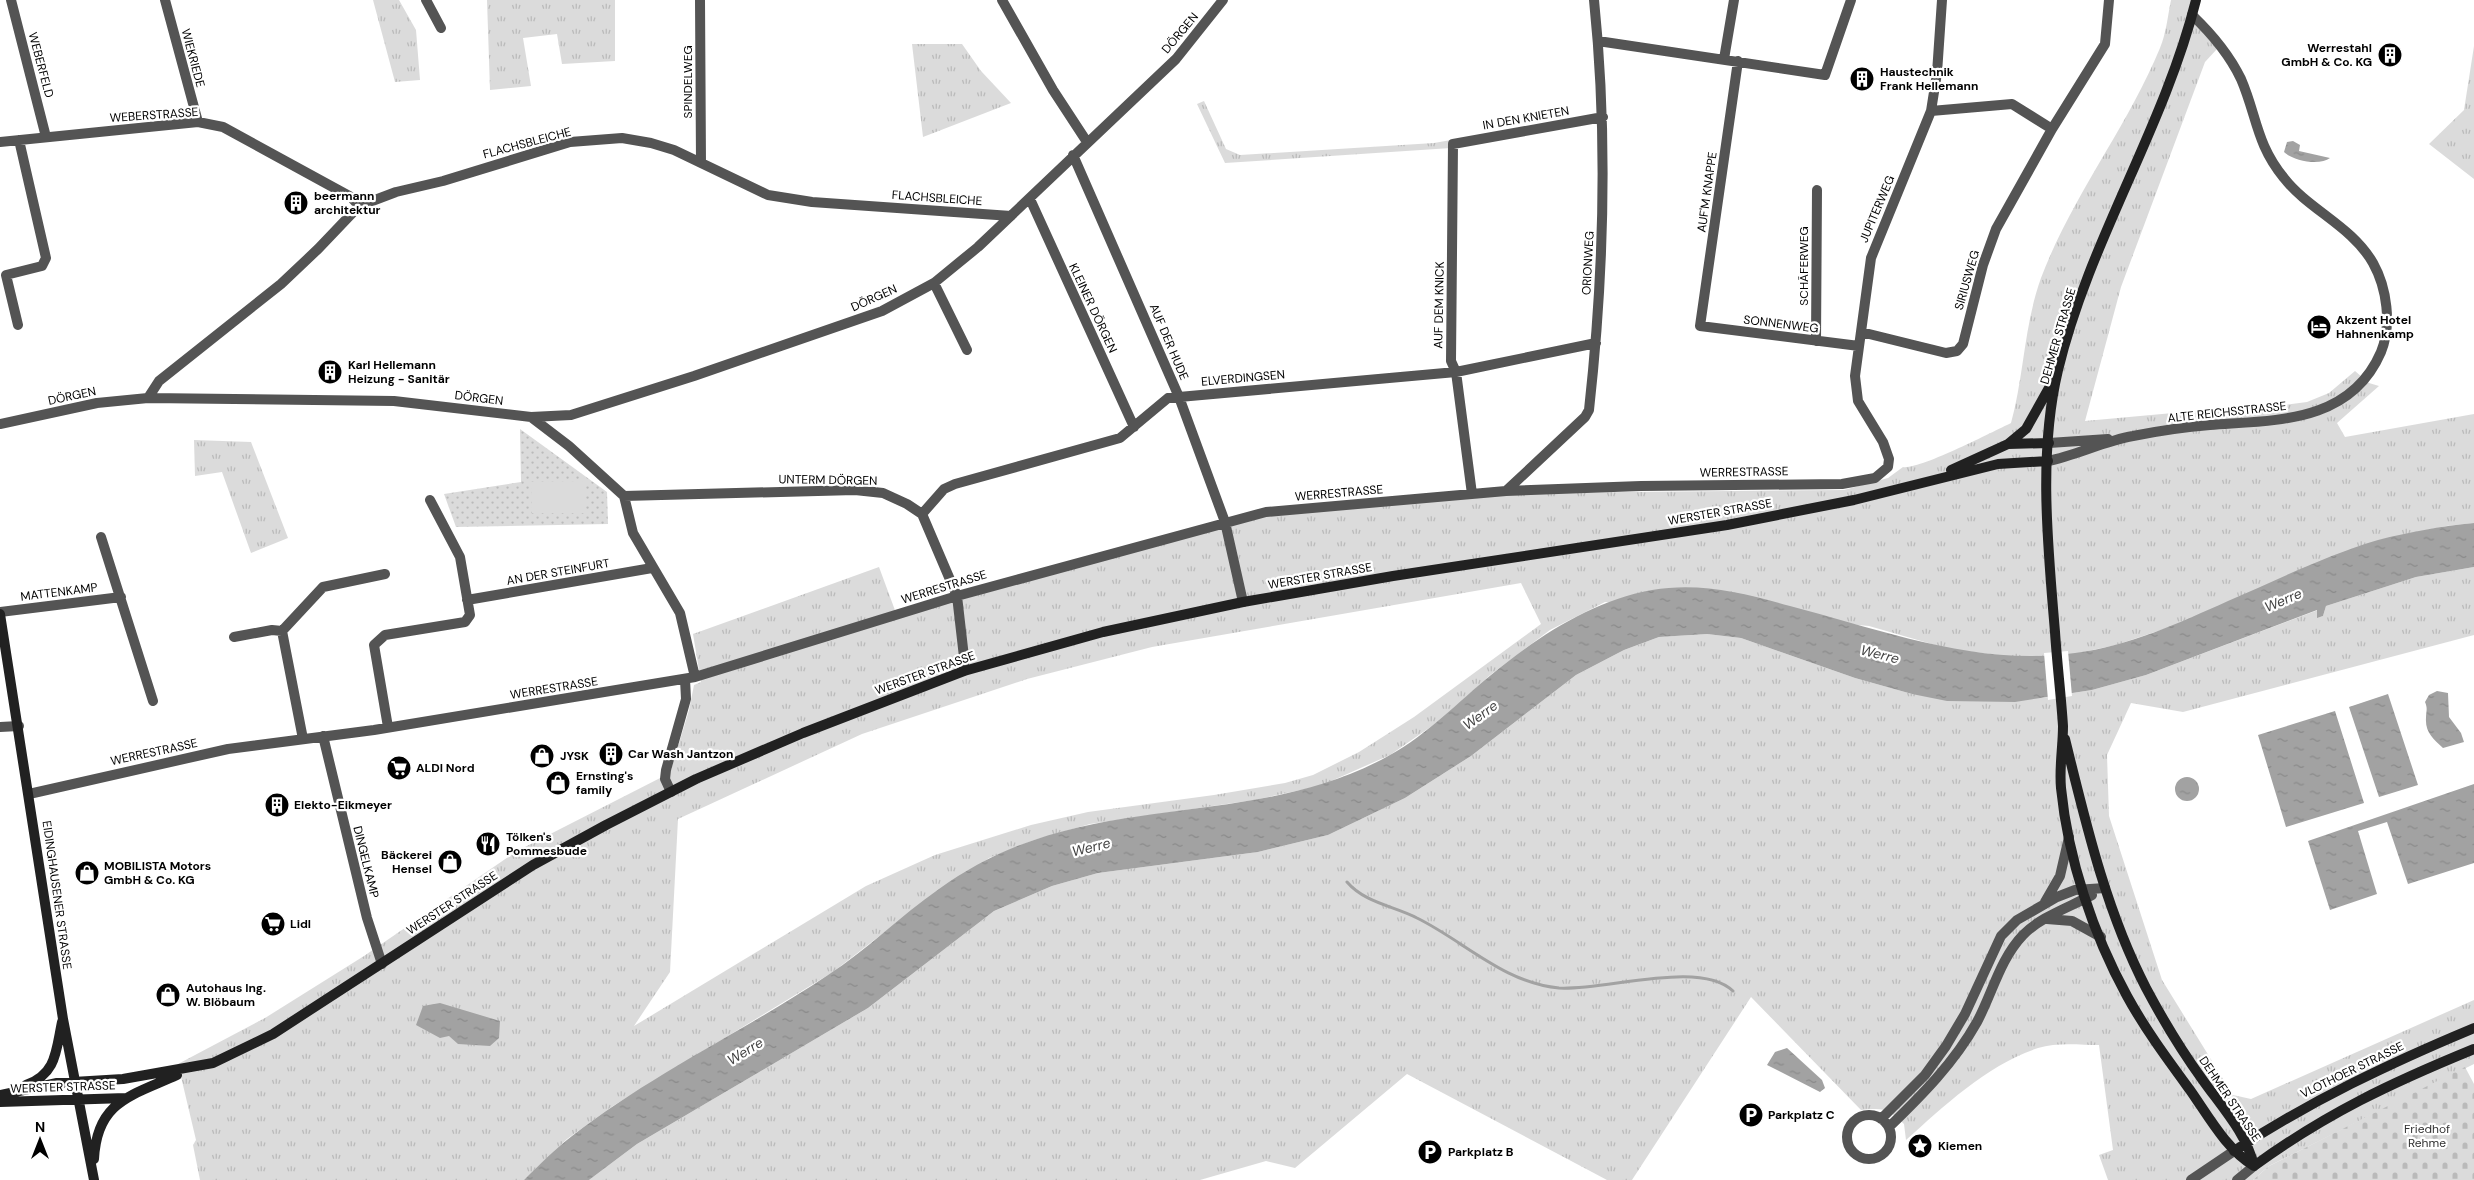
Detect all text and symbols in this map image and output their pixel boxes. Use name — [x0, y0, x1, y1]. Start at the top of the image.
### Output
street label: DÖRGEN — [1158, 9, 1202, 57]
street label: WIEKRIEDE — [178, 27, 209, 89]
street label: WEBERFELD — [25, 30, 57, 100]
place label: Werrestahl GmbH & Co. KG — [2281, 40, 2372, 70]
building icon: Werrestahl GmbH & Co. KG — [2377, 42, 2403, 68]
street label: SPINDELWEG — [680, 45, 696, 119]
place label: Haustechnik Frank Hellemann — [1880, 64, 1978, 94]
building icon: Haustechnik Frank Hellemann — [1849, 66, 1875, 92]
street label: IN DEN KNIETEN — [1482, 103, 1570, 133]
street label: WEBERSTRASSE — [109, 104, 199, 126]
street label: FLACHSBLEICHE — [481, 123, 573, 162]
street label: AUF'M KNAPPE — [1693, 151, 1721, 233]
street label: JUPITERWEG — [1856, 173, 1898, 245]
street label: FLACHSBLEICHE — [891, 187, 983, 209]
place label: beermann architektur — [314, 188, 381, 218]
building icon: beermann architektur — [283, 190, 309, 216]
street label: SCHÄFERWEG — [1796, 226, 1812, 306]
street label: ORIONWEG — [1578, 230, 1598, 296]
street label: SIRIUSWEG — [1951, 248, 1983, 312]
street label: KLEINER DÖRGEN — [1065, 261, 1121, 355]
street label: AUF DEM KNICK — [1430, 261, 1448, 349]
street label: DÖRGEN — [848, 281, 900, 315]
street label: DEHMER STRASSE — [2037, 286, 2079, 386]
street label: AUF DER HUDE — [1146, 301, 1192, 383]
street label: SONNENWEG — [1743, 311, 1819, 337]
place label: Akzent Hotel Hahnenkamp — [2336, 312, 2414, 342]
hotel icon: Akzent Hotel Hahnenkamp — [2306, 314, 2332, 340]
place label: Karl Hellemann Heizung - Sanitär — [348, 357, 450, 387]
building icon: Karl Hellemann Heizung - Sanitär — [317, 359, 343, 385]
street label: ELVERDINGSEN — [1200, 366, 1286, 390]
street label: DÖRGEN — [46, 383, 98, 409]
street label: DÖRGEN — [454, 387, 504, 409]
street label: ALTE REICHSSTRASSE — [2167, 398, 2287, 426]
street label: WERRESTRASSE — [1700, 463, 1789, 481]
street label: UNTERM DÖRGEN — [778, 471, 878, 489]
street label: WERRESTRASSE — [1294, 481, 1384, 505]
street label: WERSTER STRASSE — [1667, 495, 1773, 529]
street label: AN DER STEINFURT — [505, 555, 611, 589]
street label: WERSTER STRASSE — [1267, 559, 1373, 593]
street label: WERRESTRASSE — [899, 566, 989, 608]
street label: MATTENKAMP — [19, 579, 99, 605]
water label: Werre — [2262, 584, 2305, 616]
water label: Werre — [1859, 641, 1901, 667]
street label: WERSTER STRASSE — [873, 647, 977, 699]
street label: WERRESTRASSE — [509, 673, 599, 703]
water label: Werre — [1459, 696, 1501, 734]
street label: WERRESTRASSE — [109, 735, 199, 769]
building icon: Car Wash Jantzon — [598, 741, 624, 767]
shop icon: JYSK — [529, 743, 555, 769]
place label: Car Wash Jantzon — [628, 746, 734, 762]
place label: JYSK — [560, 748, 589, 764]
supermarket icon: ALDI Nord — [386, 755, 412, 781]
place label: ALDI Nord — [416, 760, 475, 776]
place label: Ernsting's family — [576, 768, 633, 798]
shop icon: Ernsting's family — [545, 770, 571, 796]
building icon: Elekto-Eikmeyer — [264, 792, 290, 818]
place label: Elekto-Eikmeyer — [294, 797, 392, 813]
street label: EIDINGHAUSENER STRASSE — [39, 820, 75, 971]
street label: DINGELKAMP — [349, 824, 383, 900]
place label: Tölken's Pommesbude — [506, 829, 587, 859]
restaurant icon: Tölken's Pommesbude — [475, 831, 501, 857]
water label: Werre — [1070, 834, 1112, 860]
place label: Bäckerei Hensel — [381, 847, 432, 877]
shop icon: Bäckerei Hensel — [437, 849, 463, 875]
place label: MOBILISTA Motors GmbH & Co. KG — [104, 858, 211, 888]
shop icon: MOBILISTA Motors GmbH & Co. KG — [74, 860, 100, 886]
street label: WERSTER STRASSE — [403, 867, 501, 938]
supermarket icon: Lidl — [260, 911, 286, 937]
place label: Lidl — [290, 916, 311, 932]
place label: Autohaus Ing. W. Blöbaum — [186, 980, 266, 1010]
shop icon: Autohaus Ing. W. Blöbaum — [155, 982, 181, 1008]
water label: Werre — [724, 1033, 766, 1069]
street label: VLOTHOER STRASSE — [2298, 1038, 2406, 1102]
street label: DEHMER STRASSE — [2195, 1053, 2265, 1145]
street label: WERSTER STRASSE — [10, 1077, 116, 1097]
parking icon: Parkplatz C — [1738, 1102, 1764, 1128]
place label: Parkplatz C — [1768, 1107, 1835, 1123]
north arrow — [15, 1115, 65, 1165]
text: N — [35, 1118, 45, 1136]
park label: Friedhof Rehme — [2404, 1121, 2450, 1151]
place icon: Kiemen — [1907, 1133, 1933, 1159]
place label: Kiemen — [1938, 1138, 1982, 1154]
parking icon: Parkplatz B — [1417, 1139, 1443, 1165]
place label: Parkplatz B — [1448, 1144, 1514, 1160]

